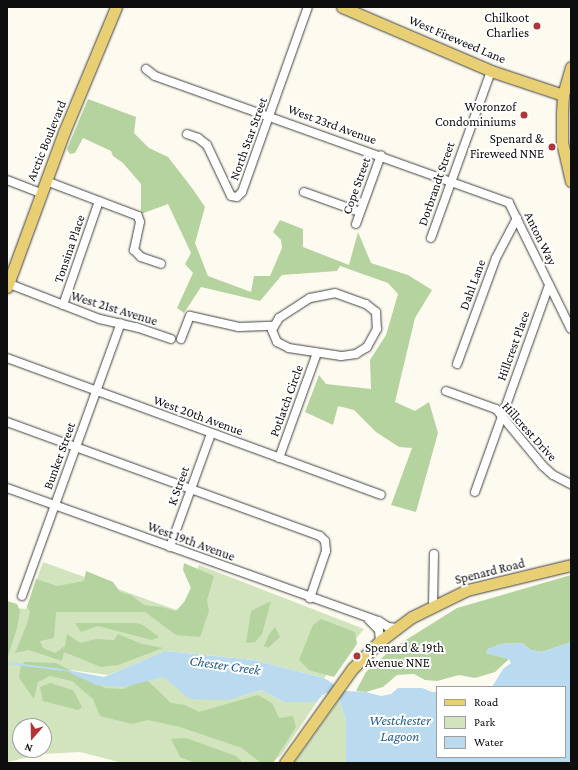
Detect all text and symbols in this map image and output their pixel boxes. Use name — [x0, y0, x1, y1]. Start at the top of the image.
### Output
place label: Chilkoot Charlies — [484, 11, 529, 42]
street label: West Fireweed Lane — [406, 12, 508, 68]
marker: Chilkoot Charlies — [532, 21, 542, 31]
street label: North Star Street — [227, 95, 271, 183]
street label: Arctic Boulevard — [24, 99, 70, 183]
place label: Woronzof Condominiums — [435, 100, 516, 131]
street label: West 23rd Avenue — [286, 102, 378, 148]
marker: Woronzof Condominiums — [519, 110, 529, 120]
place label: Spenard & Fireweed NNE — [470, 132, 544, 163]
street label: Dorbrandt Street — [415, 140, 459, 228]
marker: Spenard & Fireweed NNE — [547, 142, 557, 152]
street label: Cope Street — [339, 155, 375, 217]
street label: Anton Way — [520, 210, 560, 268]
street label: Tonsina Place — [51, 213, 89, 285]
street label: Dahl Lane — [457, 258, 489, 312]
street label: West 21st Avenue — [69, 288, 159, 330]
street label: Hillcrest Place — [494, 309, 534, 383]
street label: Potlatch Circle — [267, 363, 307, 439]
street label: West 20th Avenue — [151, 393, 245, 439]
street label: Hillcrest Drive — [498, 399, 560, 465]
street label: Bunker Street — [41, 420, 79, 492]
street label: K Street — [165, 464, 193, 508]
street label: West 19th Avenue — [145, 519, 237, 565]
street label: Spenard Road — [453, 556, 527, 588]
place label: Spenard & 19th Avenue NNE — [365, 641, 444, 672]
marker: Spenard & 19th Avenue NNE — [352, 651, 362, 661]
water label: Chester Creek — [189, 652, 261, 678]
legend — [436, 686, 566, 758]
text: Road — [474, 695, 498, 709]
water label: Westchester Lagoon — [369, 712, 431, 744]
text: Park — [474, 715, 495, 729]
north arrow — [12, 718, 52, 758]
text: Water — [474, 735, 503, 749]
text: N — [23, 741, 34, 755]

